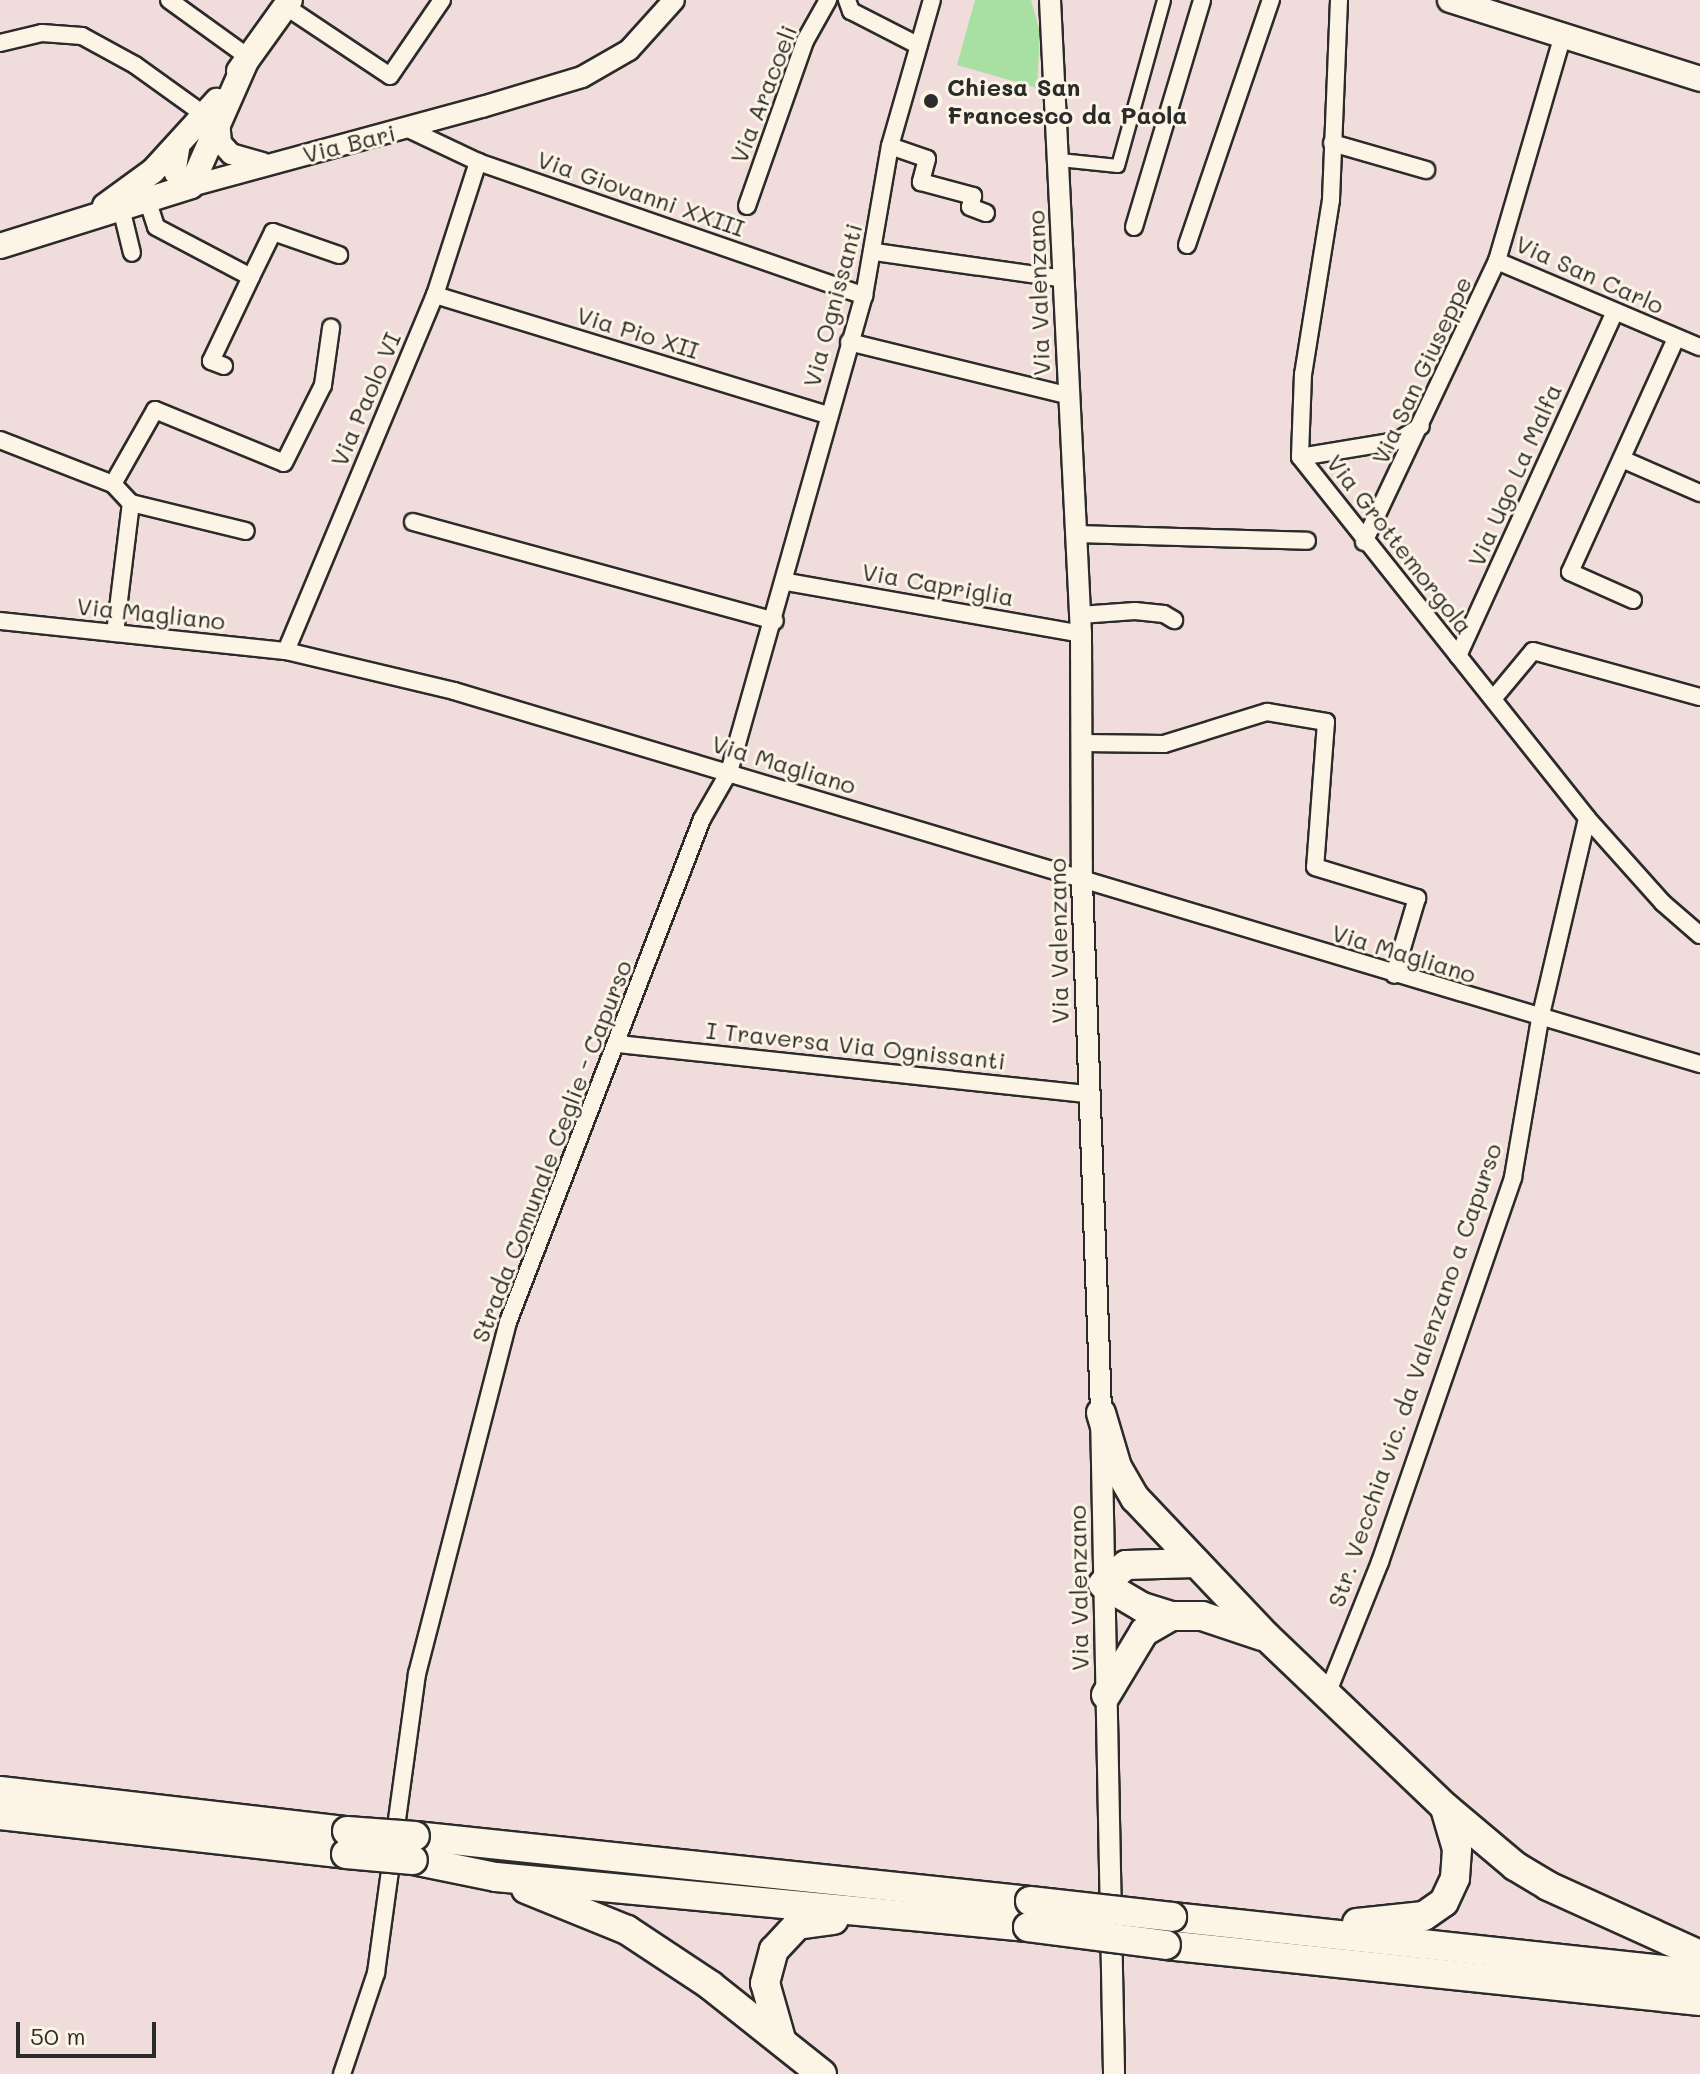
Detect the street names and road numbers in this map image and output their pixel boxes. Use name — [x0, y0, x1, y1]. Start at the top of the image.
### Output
street label: Via Aracoeli — [723, 21, 803, 167]
street label: Via Bari — [300, 118, 398, 168]
street label: Via Giovanni XXIII — [534, 144, 748, 242]
street label: Via Valenzano — [1021, 210, 1055, 376]
street label: Via Ognissanti — [796, 220, 868, 390]
street label: Via San Carlo — [1511, 228, 1669, 320]
street label: Via San Giuseppe — [1365, 271, 1477, 469]
street label: Via Pio XII — [573, 300, 703, 364]
street label: Via Paolo VI — [324, 327, 406, 471]
street label: Via Ugo La Malfa — [1461, 379, 1567, 571]
street label: Via Grottemorgola — [1321, 448, 1479, 640]
street label: Via Capriglia — [860, 556, 1016, 612]
street label: Via Magliano — [75, 591, 227, 635]
street label: Via Magliano — [708, 728, 860, 800]
street label: Via Valenzano — [1042, 858, 1074, 1024]
street label: Via Magliano — [1328, 917, 1480, 989]
street label: Strada Comunale Ceglie - Capurso — [465, 956, 637, 1346]
street label: I Traversa Via Ognissanti — [705, 1015, 1007, 1075]
street label: Str. Vecchia vic. da Valenzano a Capurso — [1321, 1139, 1507, 1611]
street label: Via Valenzano — [1062, 1505, 1094, 1671]

